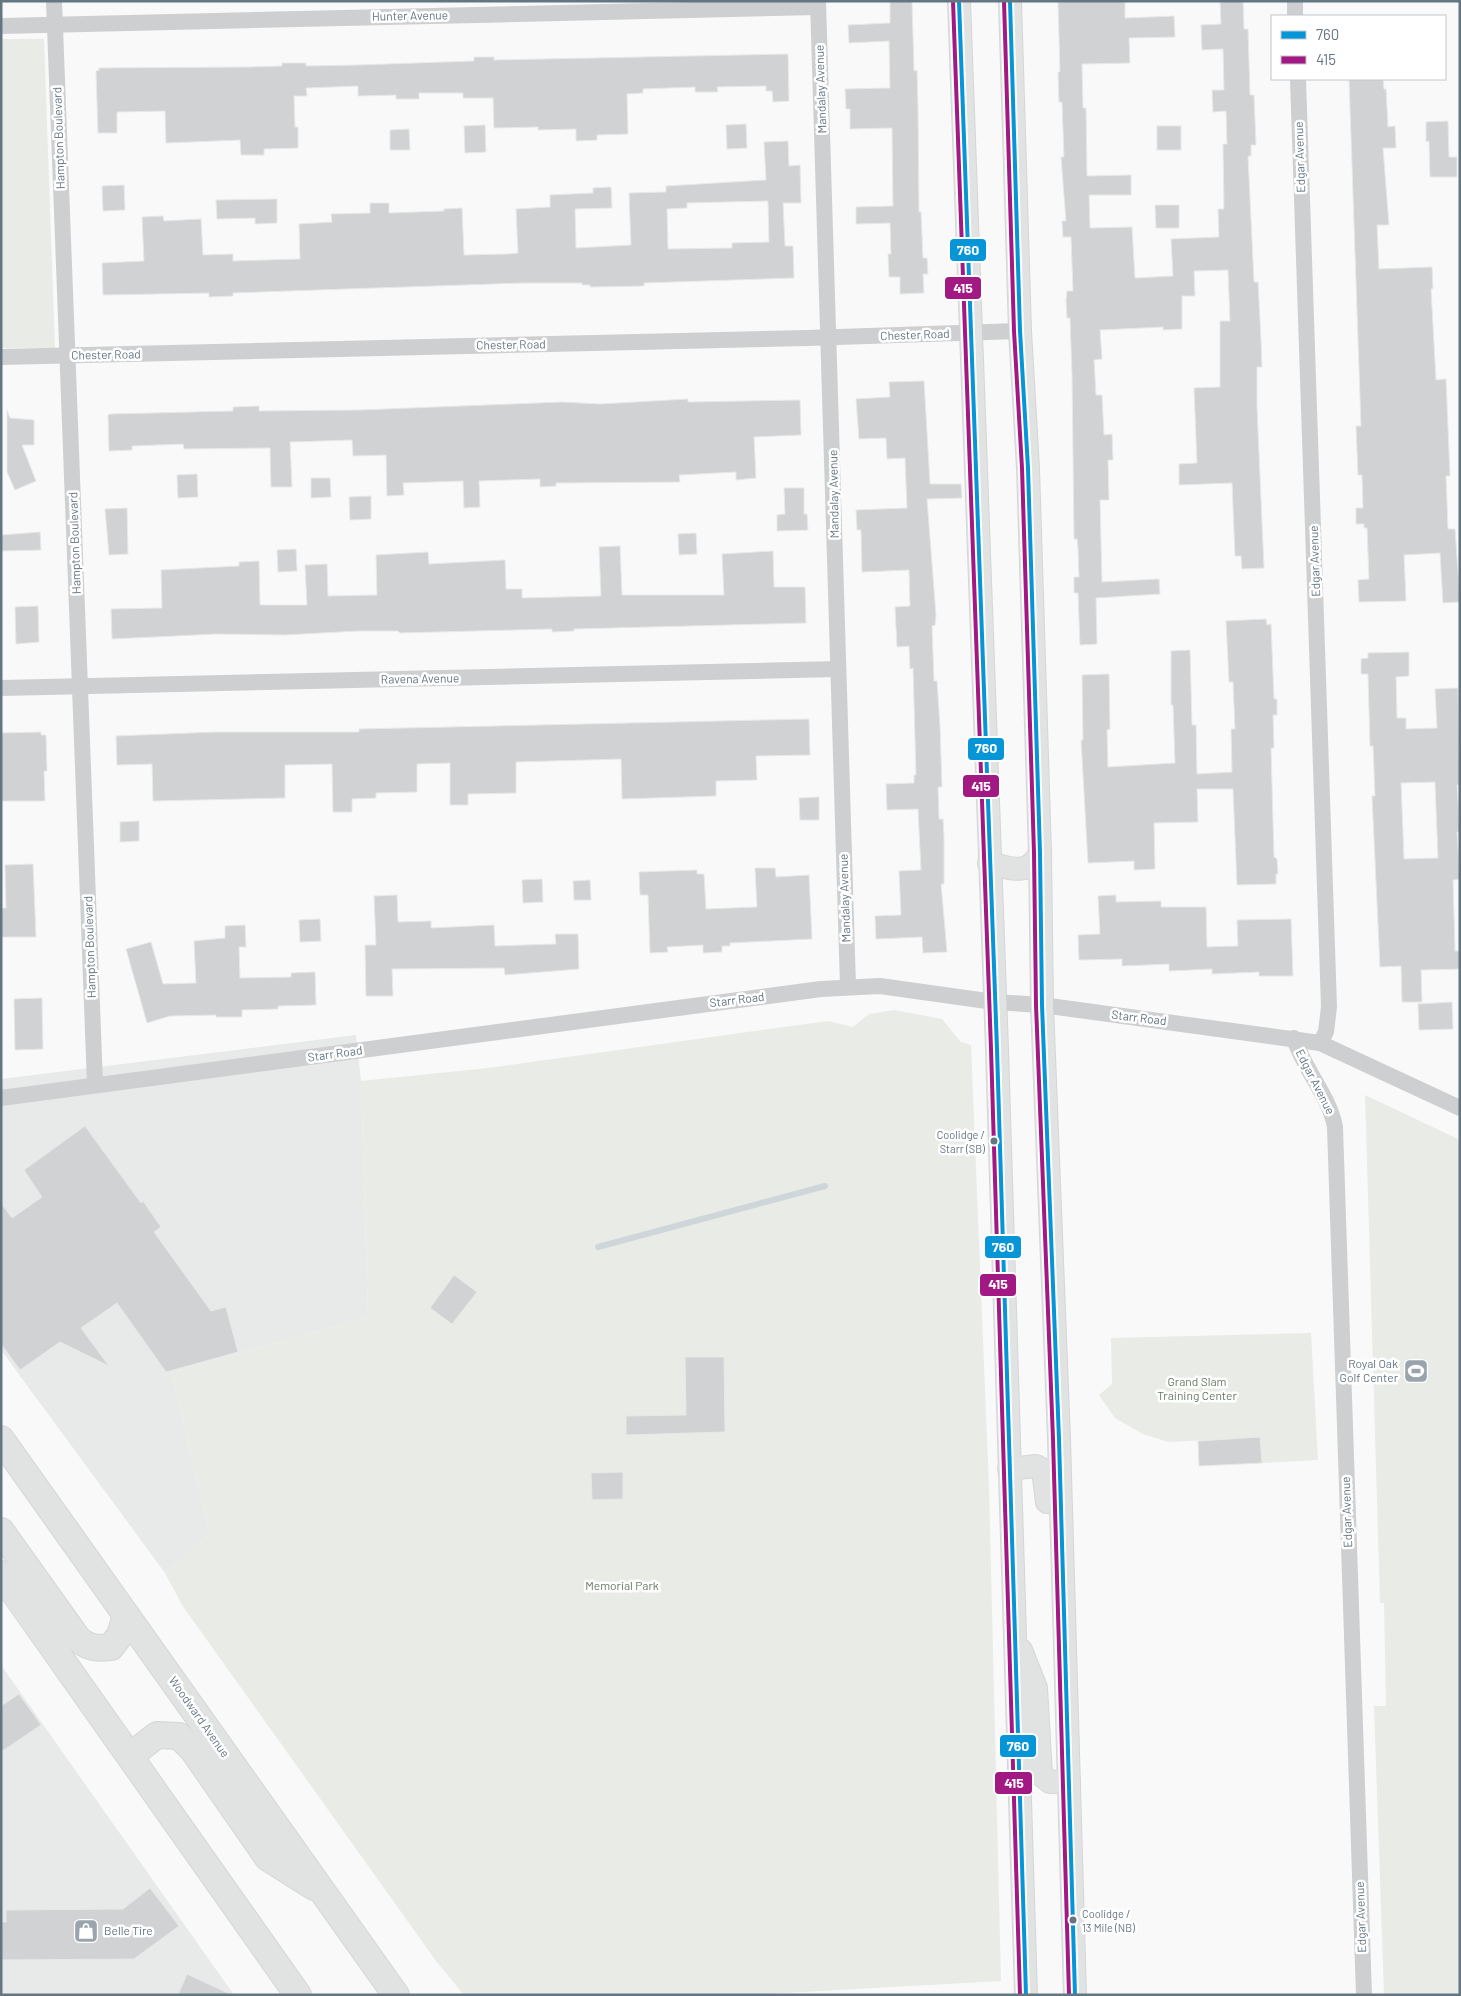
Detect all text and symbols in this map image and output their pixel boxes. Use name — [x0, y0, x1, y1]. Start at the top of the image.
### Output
street label: Hunter Avenue — [372, 7, 448, 23]
legend — [1271, 15, 1446, 80]
text: 760 — [1316, 25, 1339, 43]
street label: Mandalay Avenue — [811, 44, 829, 134]
text: 415 — [1316, 50, 1336, 68]
street label: Hampton Boulevard — [49, 87, 67, 189]
street label: Edgar Avenue — [1291, 121, 1307, 193]
line badge: 760 — [949, 238, 987, 262]
text: 760 — [957, 241, 979, 258]
line badge: 415 — [944, 276, 982, 300]
text: 415 — [953, 279, 973, 296]
street label: Chester Road — [880, 326, 950, 342]
street label: Chester Road — [476, 336, 546, 352]
street label: Chester Road — [71, 346, 141, 362]
street label: Mandalay Avenue — [825, 450, 841, 538]
street label: Hampton Boulevard — [65, 492, 83, 594]
street label: Edgar Avenue — [1306, 525, 1322, 597]
street label: Ravena Avenue — [381, 670, 459, 686]
line badge: 760 — [967, 737, 1005, 761]
text: 760 — [975, 739, 997, 756]
line badge: 415 — [962, 774, 1000, 798]
text: 415 — [971, 777, 991, 794]
street label: Mandalay Avenue — [835, 853, 853, 943]
street label: Hampton Boulevard — [80, 896, 98, 998]
street label: Starr Road — [709, 989, 765, 1009]
street label: Starr Road — [1111, 1007, 1167, 1027]
street label: Starr Road — [307, 1042, 363, 1064]
street label: Edgar Avenue — [1293, 1047, 1338, 1116]
place label: Coolidge / Starr (SB) — [937, 1128, 985, 1155]
marker: Coolidge / Starr (SB) — [989, 1136, 999, 1146]
line badge: 760 — [984, 1235, 1022, 1259]
text: 760 — [992, 1238, 1014, 1255]
line badge: 415 — [979, 1273, 1017, 1297]
text: 415 — [988, 1275, 1008, 1292]
place label: Royal Oak Golf Center — [1340, 1356, 1399, 1384]
sports icon: Royal Oak Golf Center — [1403, 1358, 1429, 1384]
park label: Grand Slam Training Center — [1157, 1374, 1237, 1402]
street label: Edgar Avenue — [1338, 1476, 1354, 1548]
park label: Memorial Park — [585, 1578, 659, 1592]
street label: Woodward Avenue — [167, 1673, 233, 1760]
line badge: 760 — [999, 1734, 1037, 1758]
text: 760 — [1007, 1737, 1029, 1754]
line badge: 415 — [994, 1771, 1033, 1795]
text: 415 — [1004, 1774, 1024, 1791]
street label: Edgar Avenue — [1352, 1881, 1368, 1953]
place label: Coolidge / 13 Mile (NB) — [1082, 1907, 1135, 1934]
marker: Coolidge / 13 Mile (NB) — [1068, 1915, 1078, 1925]
shop icon: Belle Tire — [73, 1918, 99, 1944]
place label: Belle Tire — [104, 1923, 153, 1937]

